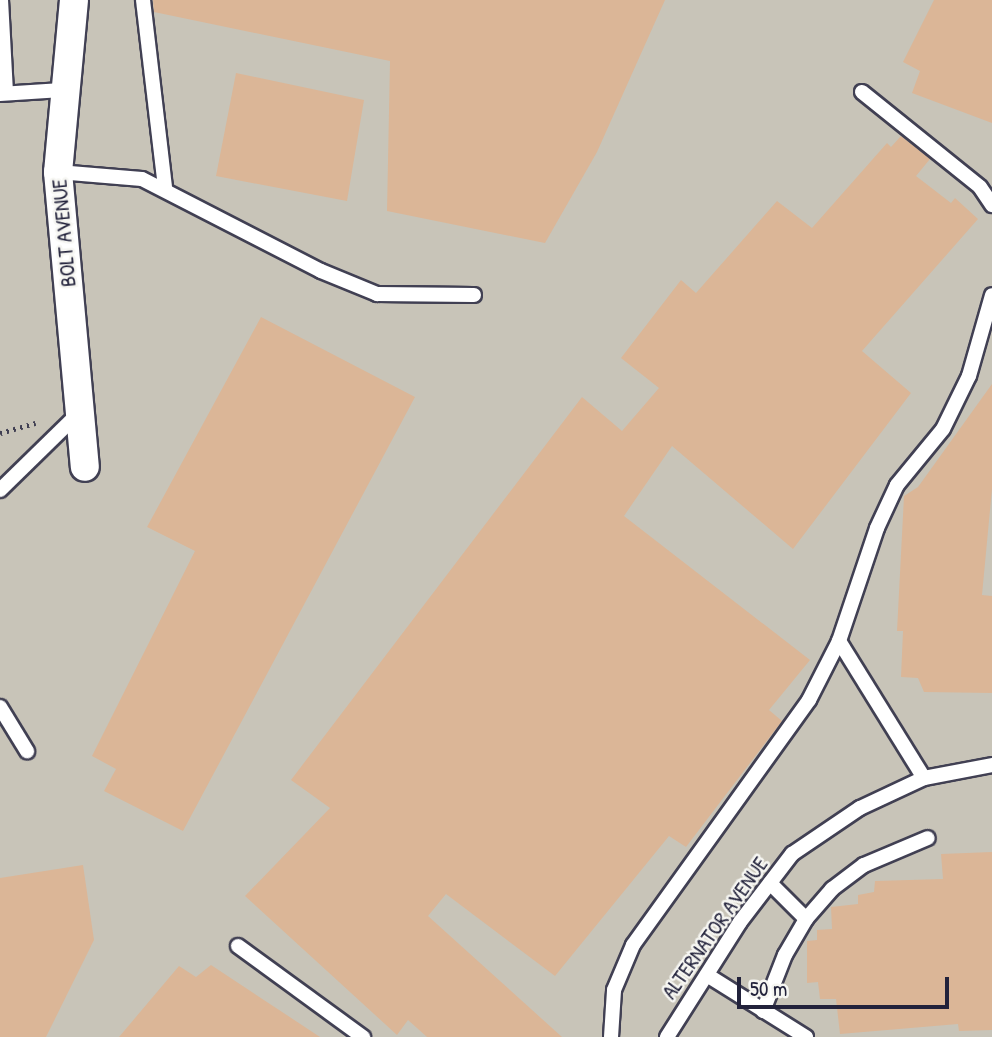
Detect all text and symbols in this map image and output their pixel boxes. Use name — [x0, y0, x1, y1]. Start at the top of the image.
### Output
street label: BOLT AVENUE — [47, 178, 81, 288]
street label: ALTERNATOR AVENUE — [657, 852, 773, 1004]
scale bar — [740, 964, 952, 1008]
text: 50 m — [750, 974, 787, 1003]

